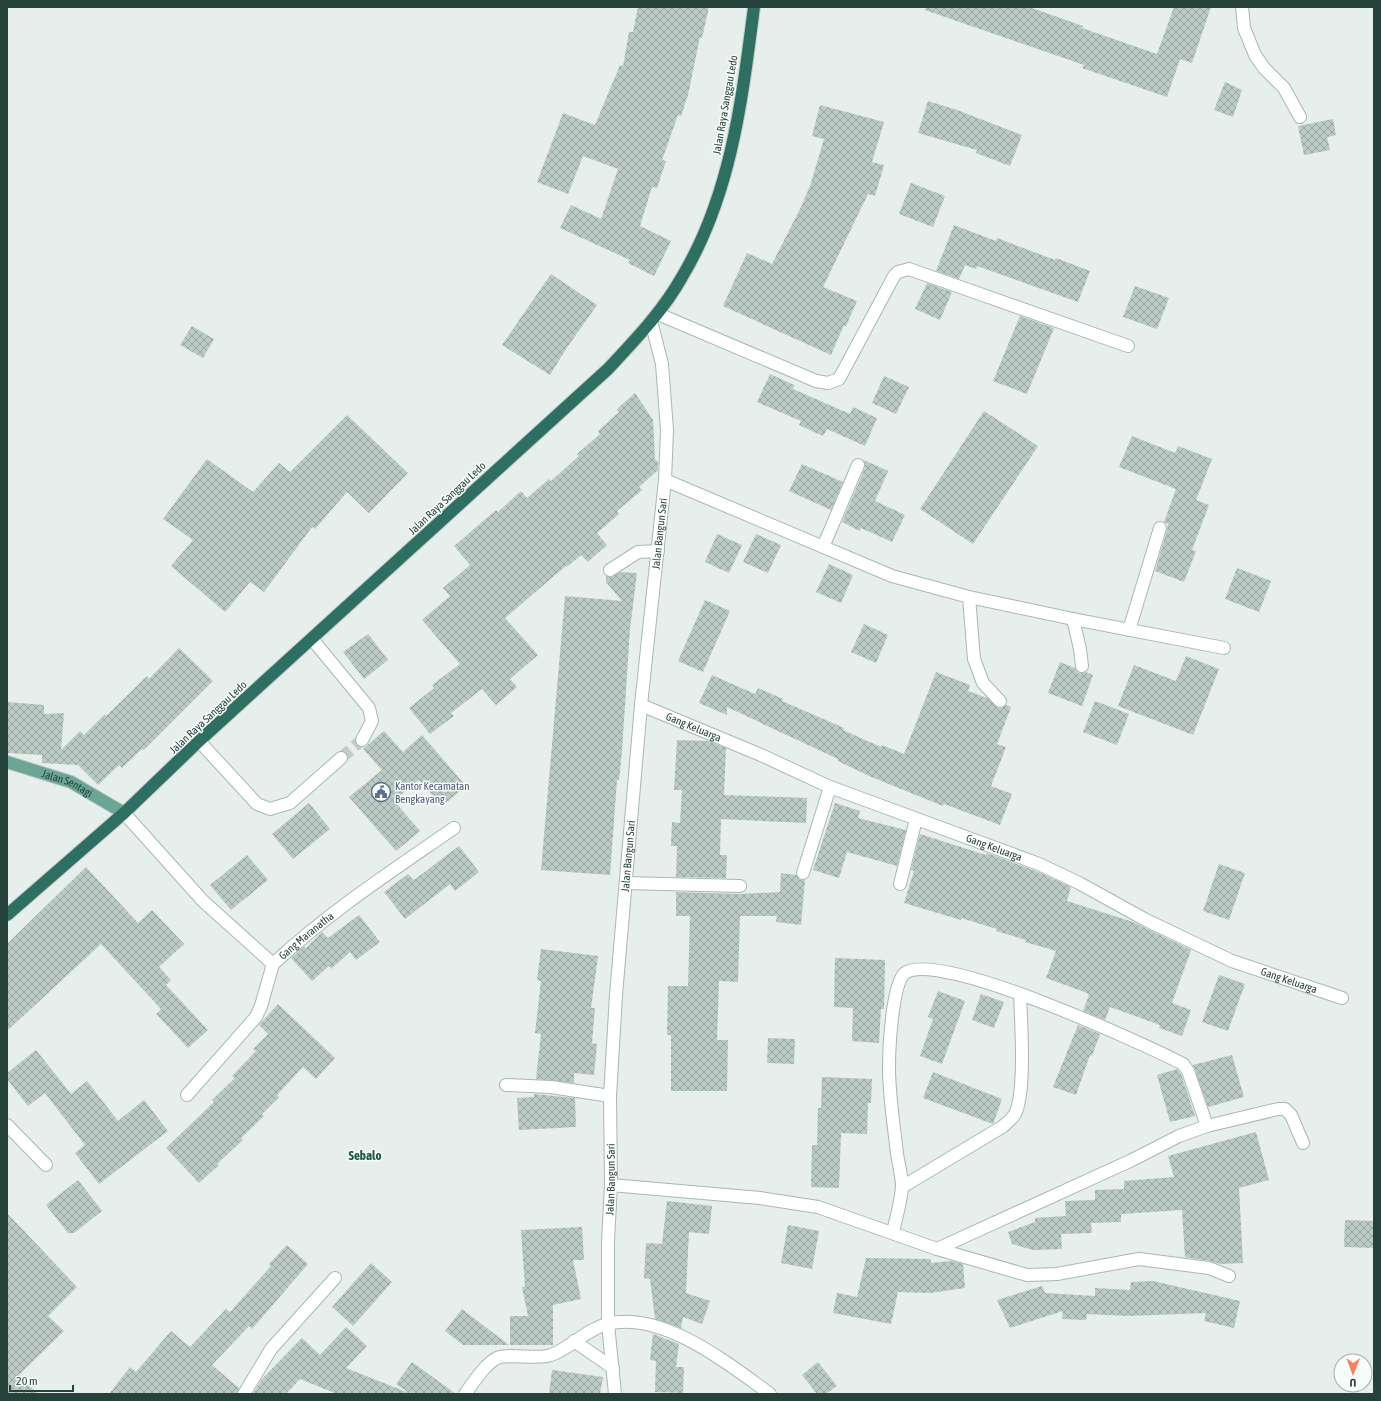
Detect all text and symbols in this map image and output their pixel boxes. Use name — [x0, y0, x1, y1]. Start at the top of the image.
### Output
street label: Jalan Raya Sanggau Ledo — [710, 54, 740, 156]
street label: Jalan Raya Sanggau Ledo — [406, 459, 488, 537]
street label: Jalan Bangun Sari — [650, 497, 669, 570]
street label: Jalan Raya Sanggau Ledo — [167, 678, 249, 756]
street label: Gang Keluarga — [664, 710, 723, 744]
street label: Jalan Sentagi — [40, 767, 95, 799]
place label: Kantor Kecamatan Bengkayang — [395, 780, 470, 805]
public building icon: Kantor Kecamatan Bengkayang — [370, 781, 392, 803]
street label: Jalan Bangun Sari — [619, 820, 637, 892]
street label: Gang Keluarga — [965, 832, 1024, 863]
street label: Gang Maranatha — [276, 910, 336, 962]
street label: Gang Keluarga — [1259, 965, 1319, 995]
street label: Jalan Bangun Sari — [603, 1144, 617, 1216]
district label: Sebalo — [349, 1148, 382, 1163]
north arrow — [1333, 1353, 1373, 1393]
scale bar — [10, 1367, 73, 1393]
text: 20 m — [16, 1374, 38, 1388]
text: U — [1349, 1377, 1356, 1389]

